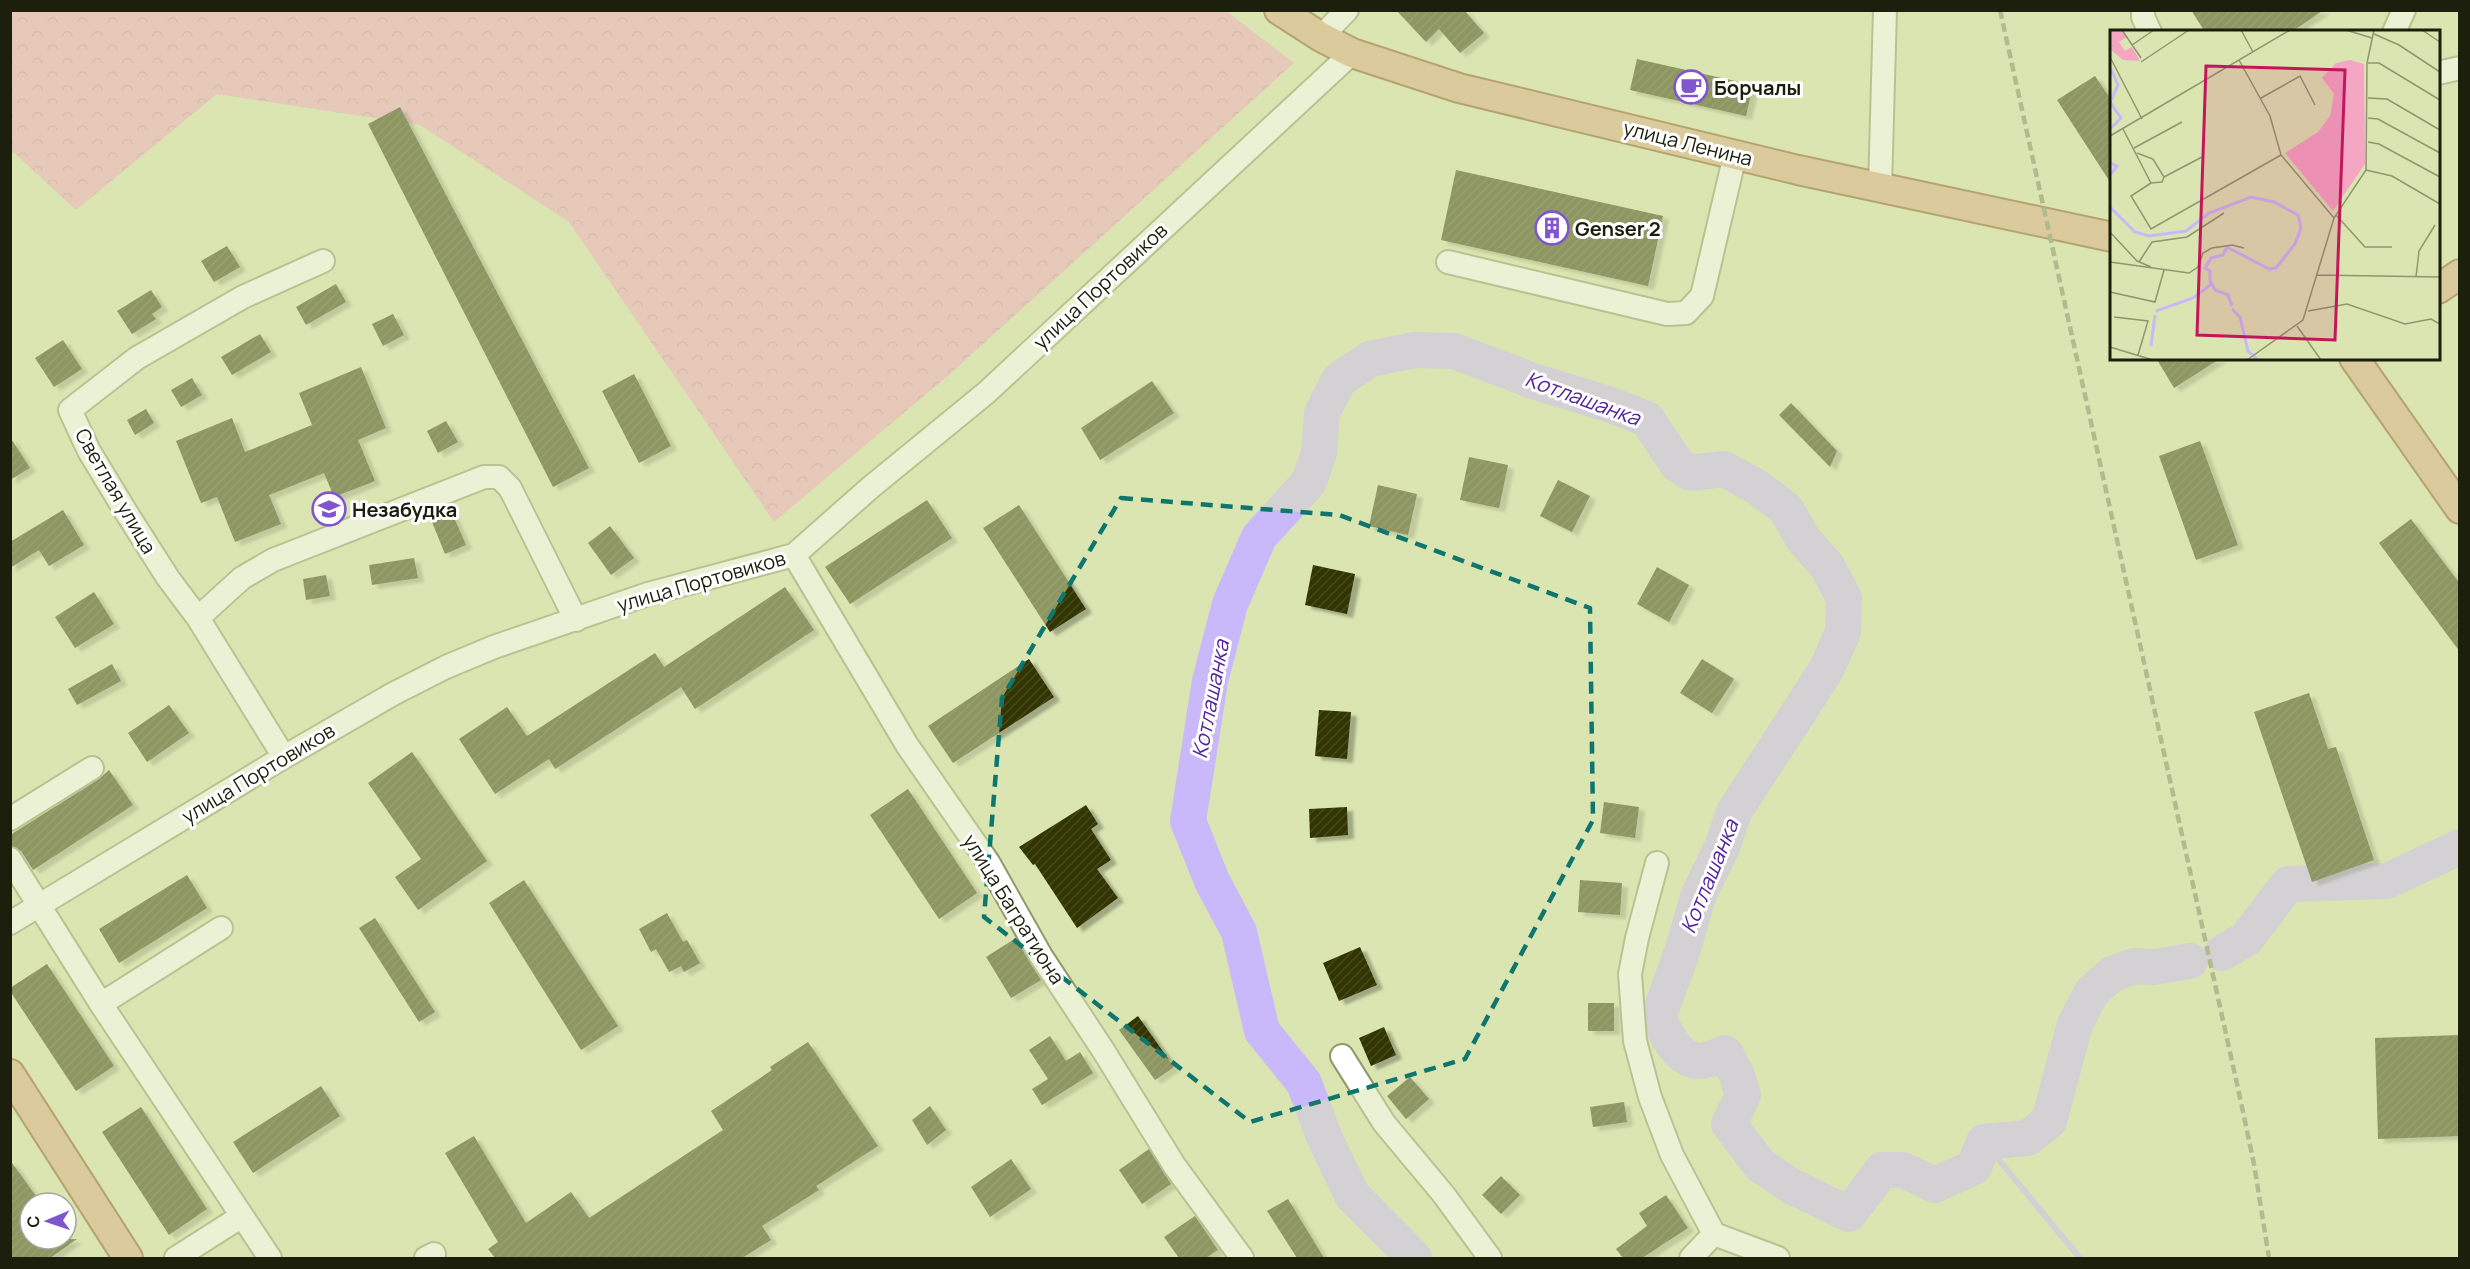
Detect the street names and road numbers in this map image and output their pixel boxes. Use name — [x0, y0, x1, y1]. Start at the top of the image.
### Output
street label: улица Ленина — [1621, 114, 1755, 172]
street label: улица Портовиков — [1027, 217, 1173, 355]
street label: Светлая улица — [69, 423, 163, 559]
street label: улица Портовиков — [614, 544, 789, 618]
street label: улица Портовиков — [176, 716, 340, 829]
street label: улица Багратиона — [957, 829, 1071, 989]

